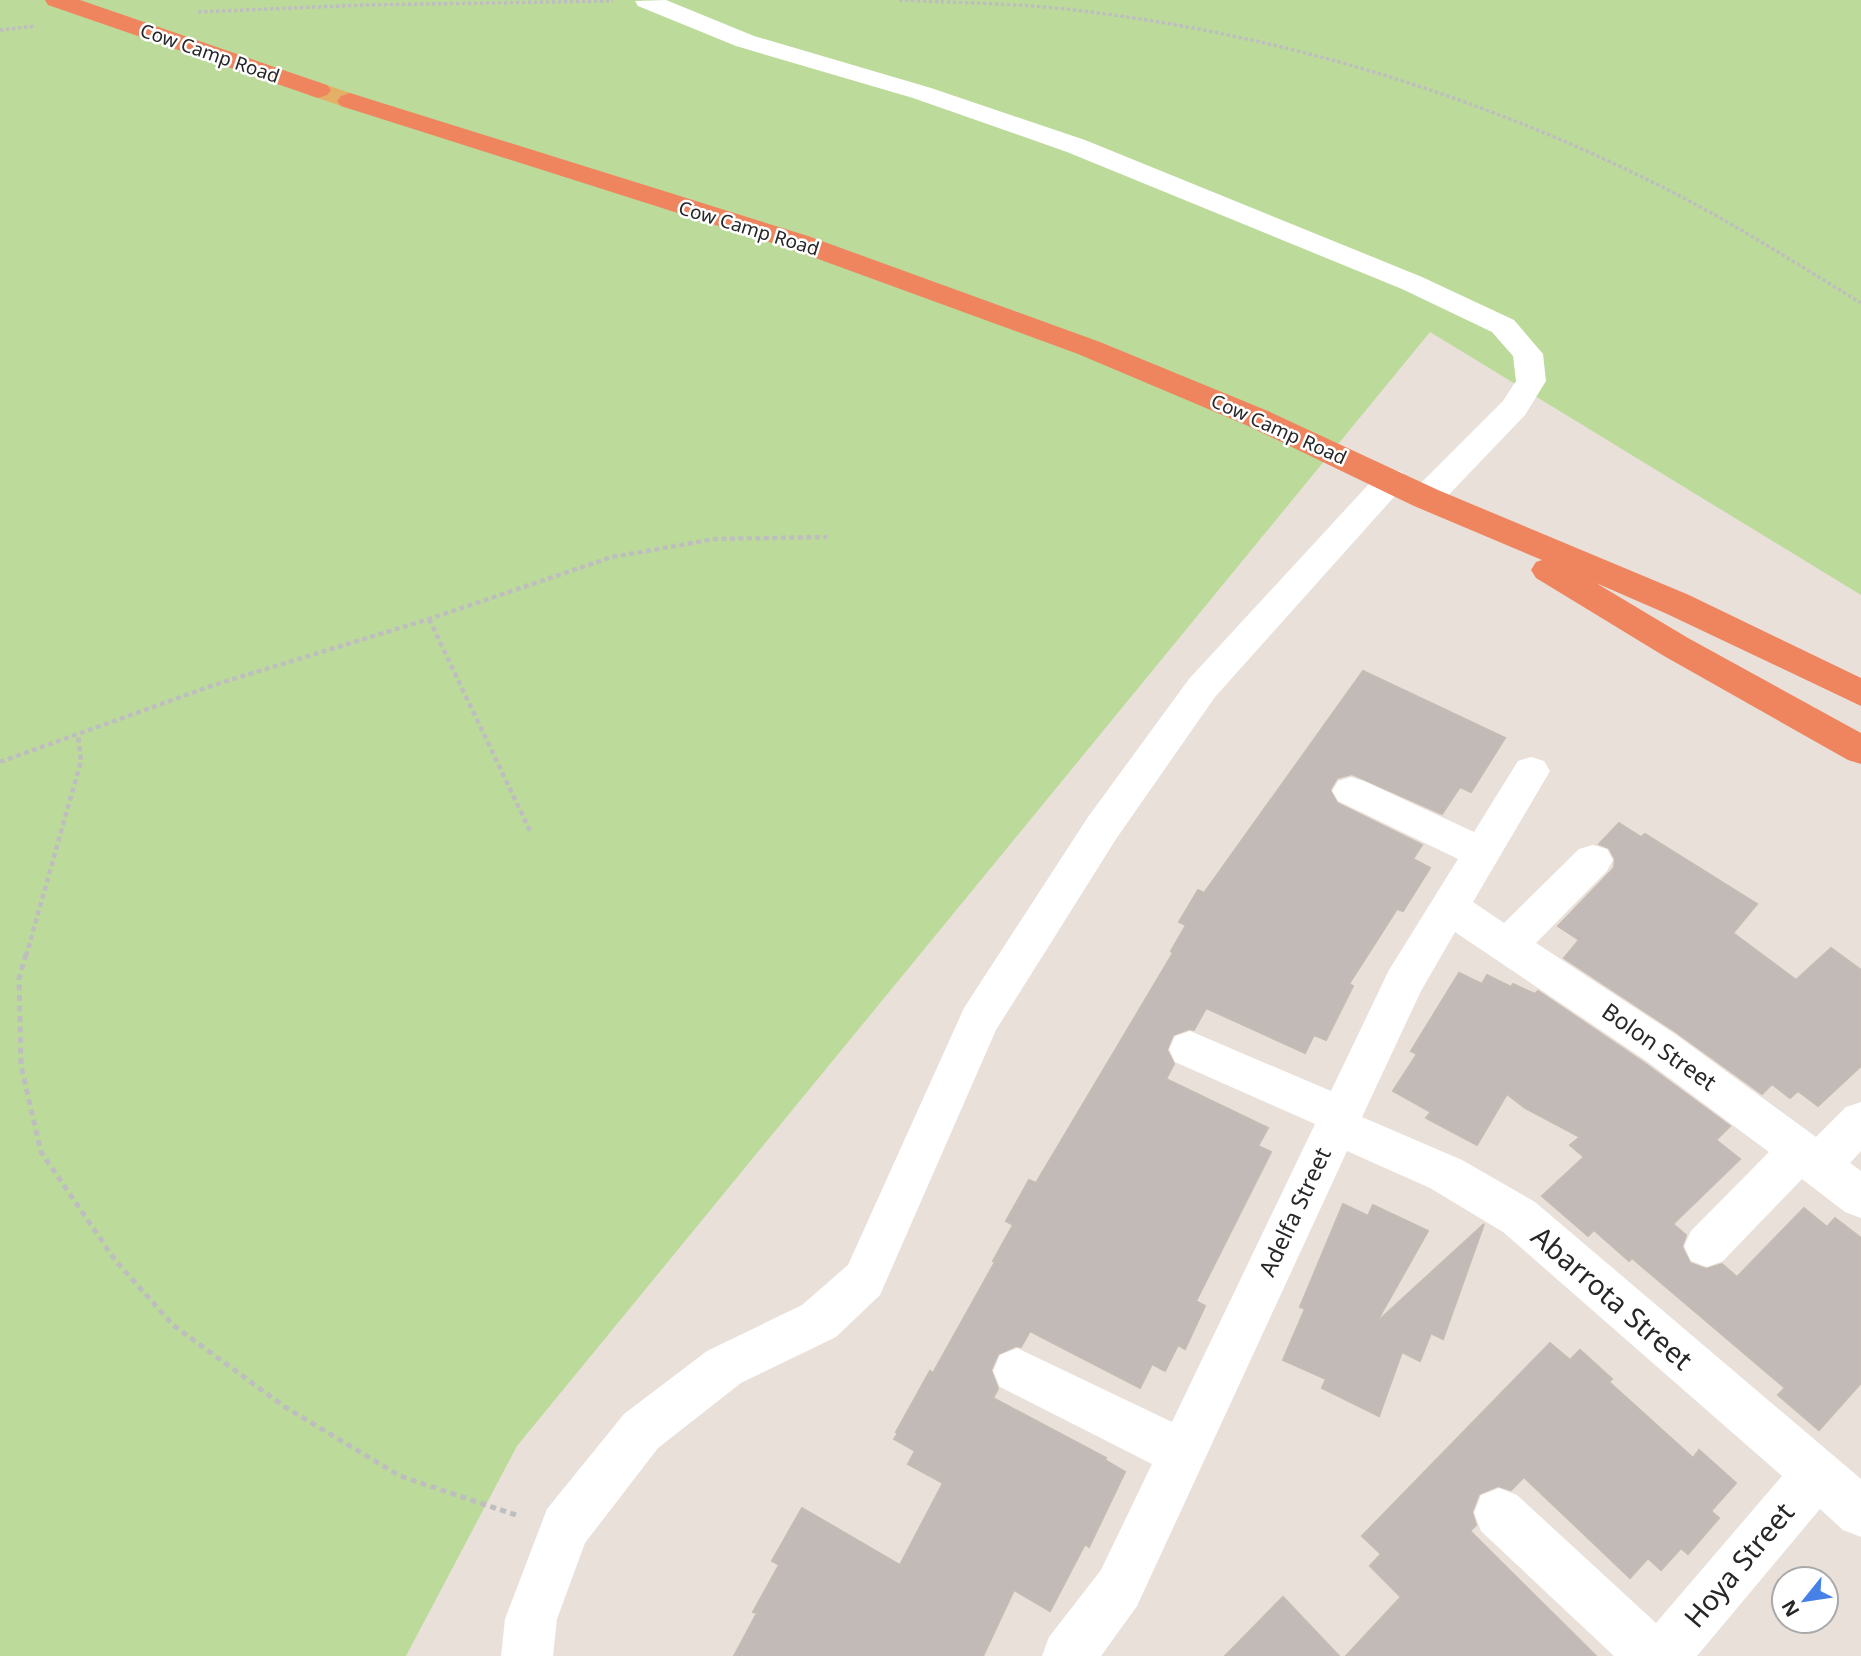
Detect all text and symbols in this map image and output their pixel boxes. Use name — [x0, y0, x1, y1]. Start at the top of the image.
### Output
street label: Cow Camp Road — [137, 17, 283, 89]
street label: Cow Camp Road — [676, 194, 822, 262]
street label: Cow Camp Road — [1207, 387, 1351, 471]
street label: Bolon Street — [1596, 995, 1723, 1097]
street label: Adelfa Street — [1250, 1142, 1338, 1281]
street label: Abarrota Street — [1524, 1217, 1701, 1378]
street label: Hoya Street — [1675, 1494, 1802, 1635]
north arrow — [1770, 1565, 1840, 1635]
text: N — [1775, 1595, 1805, 1622]

